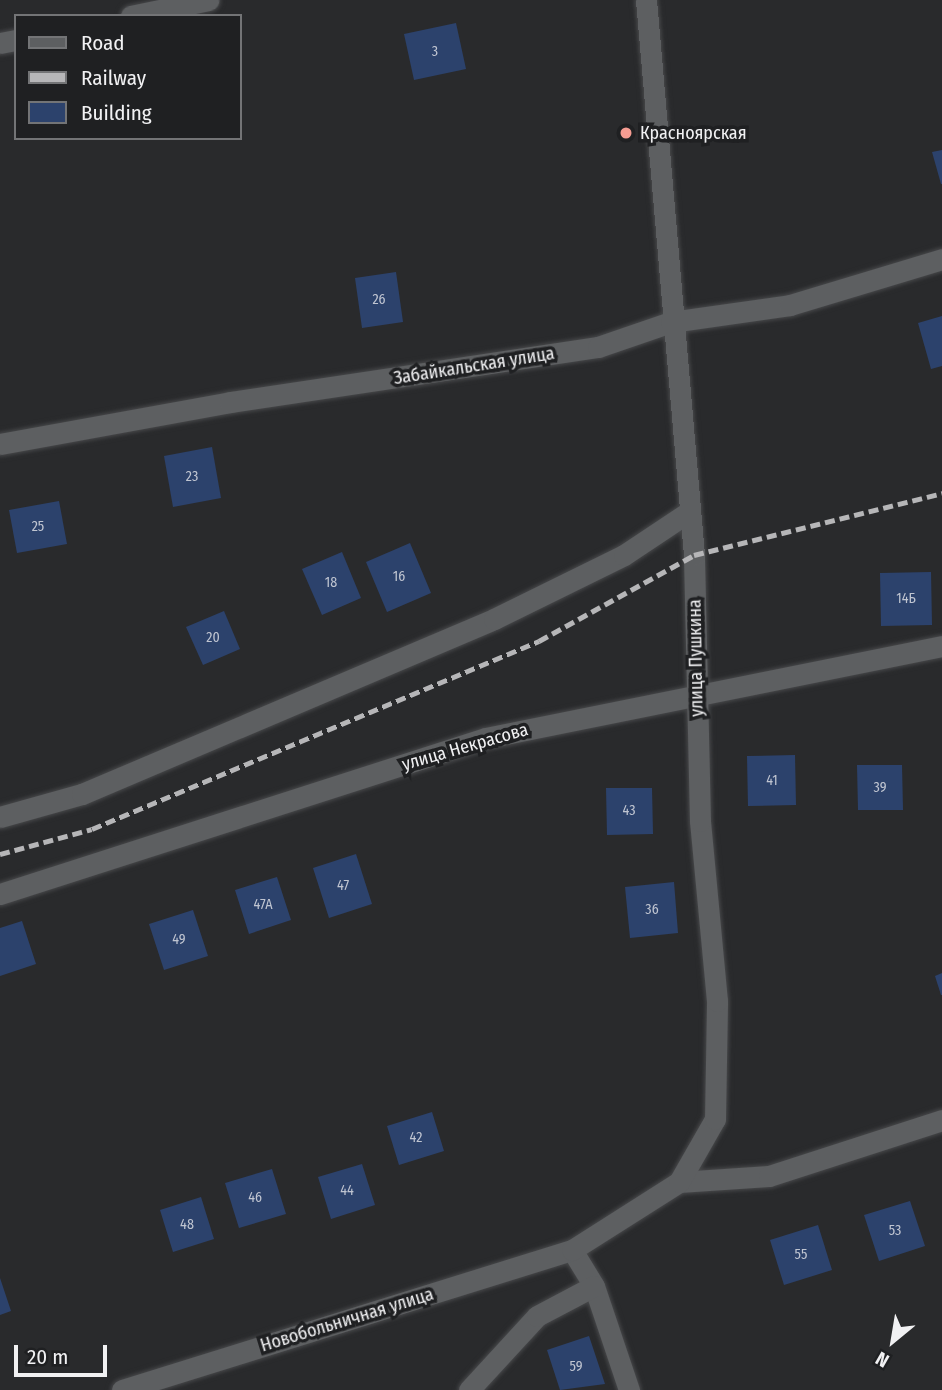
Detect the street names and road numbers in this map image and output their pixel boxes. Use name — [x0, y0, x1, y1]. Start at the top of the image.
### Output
street label: Забайкальская улица — [392, 343, 556, 389]
street label: улица Пушкина — [684, 599, 708, 717]
street label: улица Некрасова — [399, 719, 531, 775]
street label: Новобольничная улица — [258, 1283, 436, 1357]

